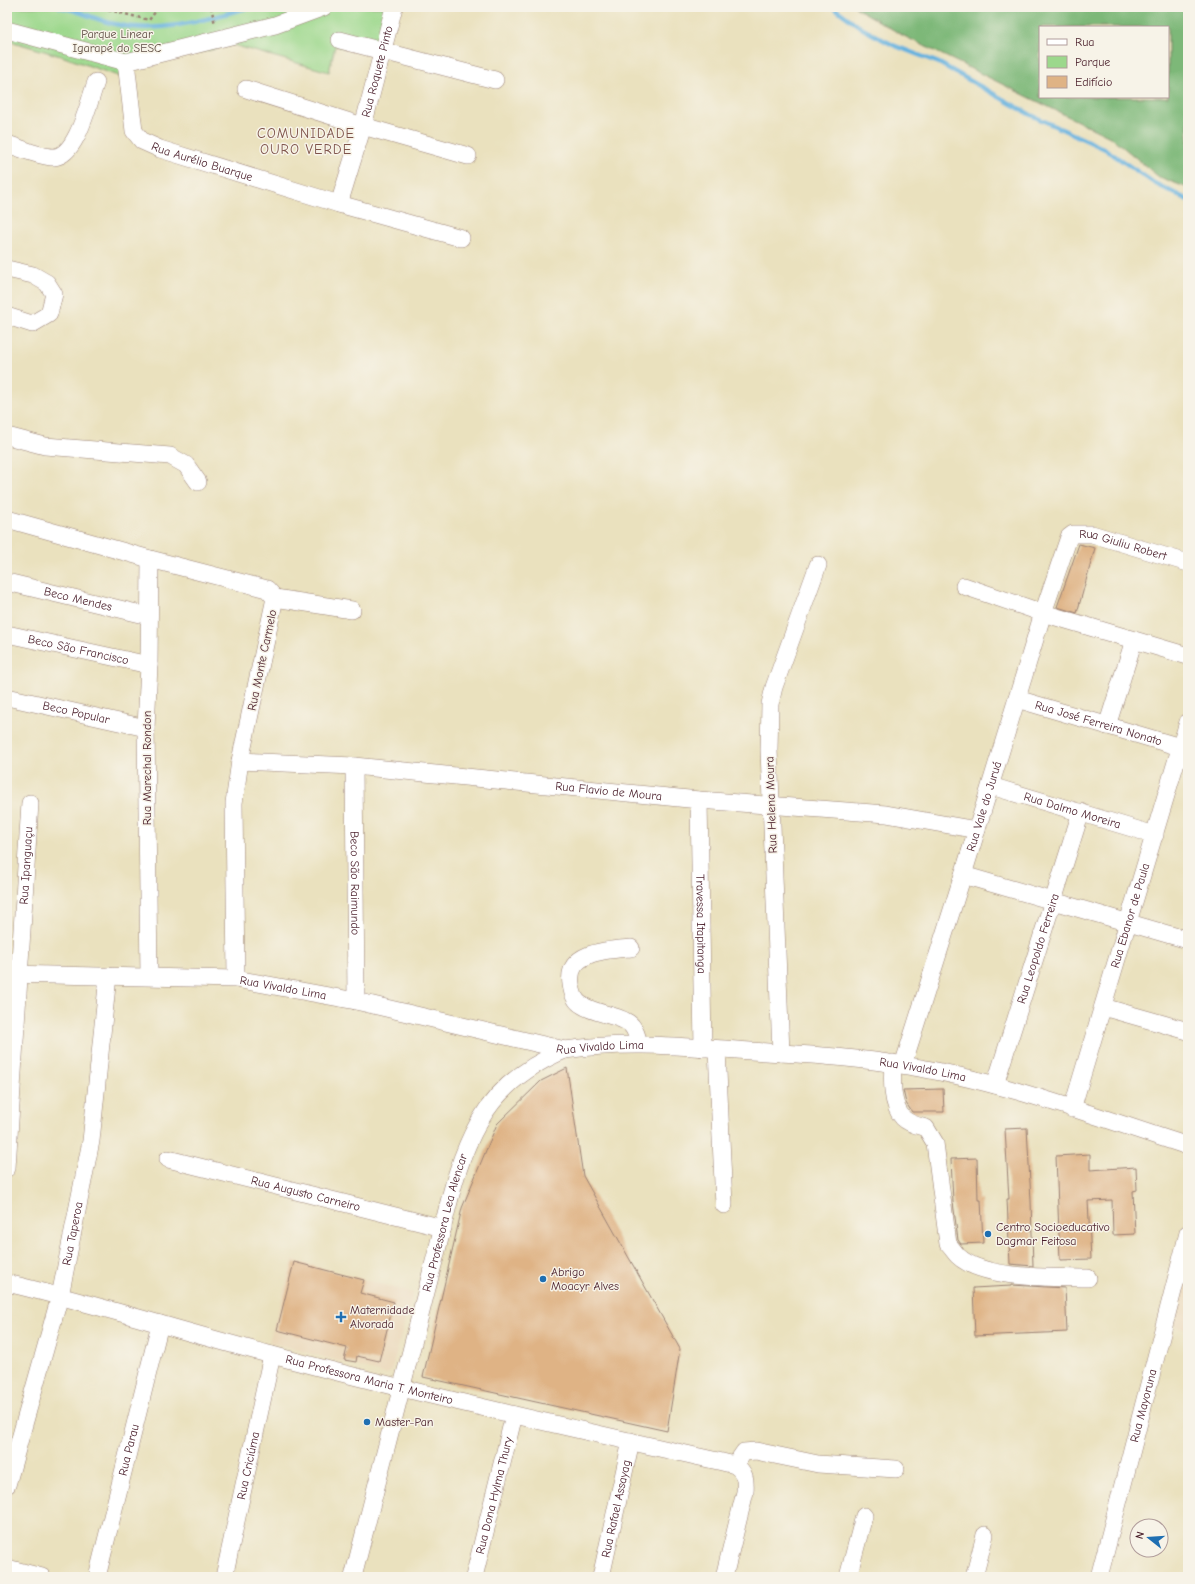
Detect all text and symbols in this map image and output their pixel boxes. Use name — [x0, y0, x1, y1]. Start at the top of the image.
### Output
street label: Rua Roquete Pinto — [359, 24, 396, 119]
legend — [1039, 26, 1169, 98]
park label: Parque Linear Igarapé do SESC — [73, 27, 161, 55]
text: Rua — [1075, 35, 1094, 49]
text: Parque — [1075, 55, 1110, 69]
text: Edifício — [1075, 75, 1112, 89]
district label: COMUNIDADE OURO VERDE — [257, 125, 355, 158]
street label: Rua Aurélio Buarque — [149, 139, 255, 184]
street label: Rua Giuliu Robert — [1079, 527, 1169, 563]
street label: Beco Mendes — [42, 584, 114, 614]
street label: Rua Monte Carmelo — [244, 608, 280, 712]
street label: Beco São Francisco — [27, 632, 130, 667]
street label: Beco Popular — [41, 698, 111, 727]
street label: Rua José Ferreira Nonato — [1033, 698, 1164, 748]
street label: Rua Marechal Rondon — [140, 711, 154, 825]
street label: Rua Helena Moura — [762, 756, 780, 854]
street label: Rua Vale do Juruá — [964, 760, 1004, 853]
street label: Rua Flavio de Moura — [555, 779, 663, 803]
street label: Rua Dalmo Moreira — [1022, 789, 1123, 831]
street label: Rua Ipanguaçu — [17, 826, 35, 905]
street label: Beco São Raimundo — [348, 831, 362, 935]
street label: Rua Ebanor de Paula — [1108, 861, 1152, 970]
street label: Travessa Itapitanga — [693, 874, 709, 974]
street label: Rua Leopoldo Ferreira — [1014, 892, 1062, 1006]
street label: Rua Vivaldo Lima — [239, 973, 328, 1002]
street label: Rua Vivaldo Lima — [555, 1038, 644, 1057]
street label: Rua Vivaldo Lima — [879, 1055, 967, 1084]
street label: Rua Professora Lea Alencar — [419, 1151, 470, 1293]
street label: Rua Augusto Carneiro — [250, 1173, 362, 1214]
street label: Rua Taperoa — [59, 1201, 86, 1266]
place label: Centro Socioeducativo Dagmar Feitosa — [996, 1220, 1110, 1248]
marker: Centro Socioeducativo Dagmar Feitosa — [983, 1229, 993, 1239]
place label: Abrigo Moacyr Alves — [551, 1265, 619, 1293]
marker: Abrigo Moacyr Alves — [538, 1274, 548, 1284]
place label: Maternidade Alvorada — [350, 1303, 414, 1331]
marker: Maternidade Alvorada — [335, 1311, 347, 1323]
street label: Rua Professora Maria T. Monteiro — [284, 1352, 455, 1407]
street label: Rua Mayoruna — [1127, 1368, 1160, 1444]
place label: Master-Pan — [375, 1415, 434, 1429]
marker: Master-Pan — [362, 1417, 372, 1427]
street label: Rua Parau — [115, 1423, 142, 1477]
street label: Rua Criciúma — [234, 1430, 262, 1501]
street label: Rua Dona Hylma Thury — [473, 1435, 515, 1555]
street label: Rua Rafael Assayag — [599, 1458, 634, 1559]
north arrow — [1129, 1518, 1169, 1558]
text: N — [1133, 1530, 1147, 1541]

